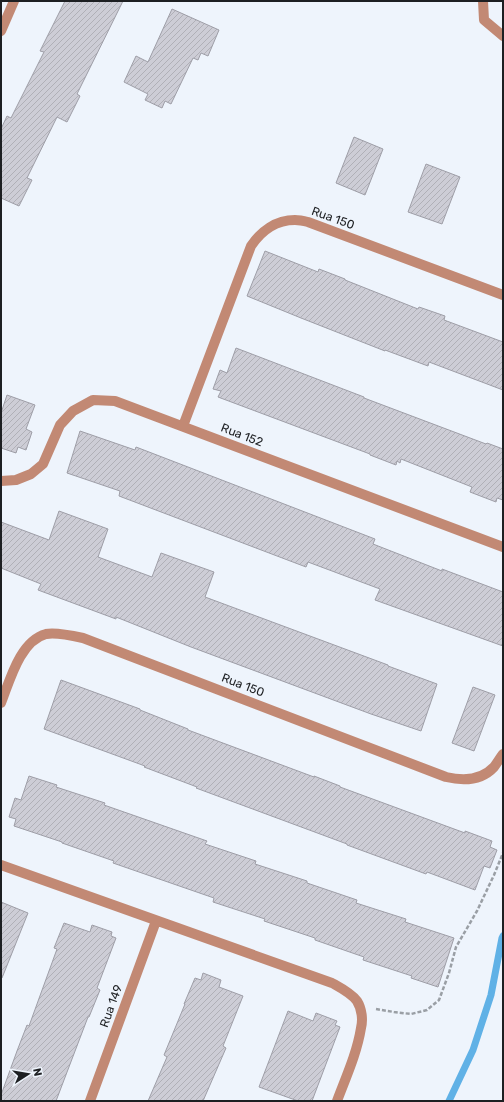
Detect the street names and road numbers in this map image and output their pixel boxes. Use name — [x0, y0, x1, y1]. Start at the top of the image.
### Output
street label: Rua 150 — [310, 204, 356, 232]
street label: Rua 152 — [219, 421, 265, 449]
street label: Rua 150 — [220, 670, 266, 700]
street label: Rua 149 — [97, 983, 125, 1029]

